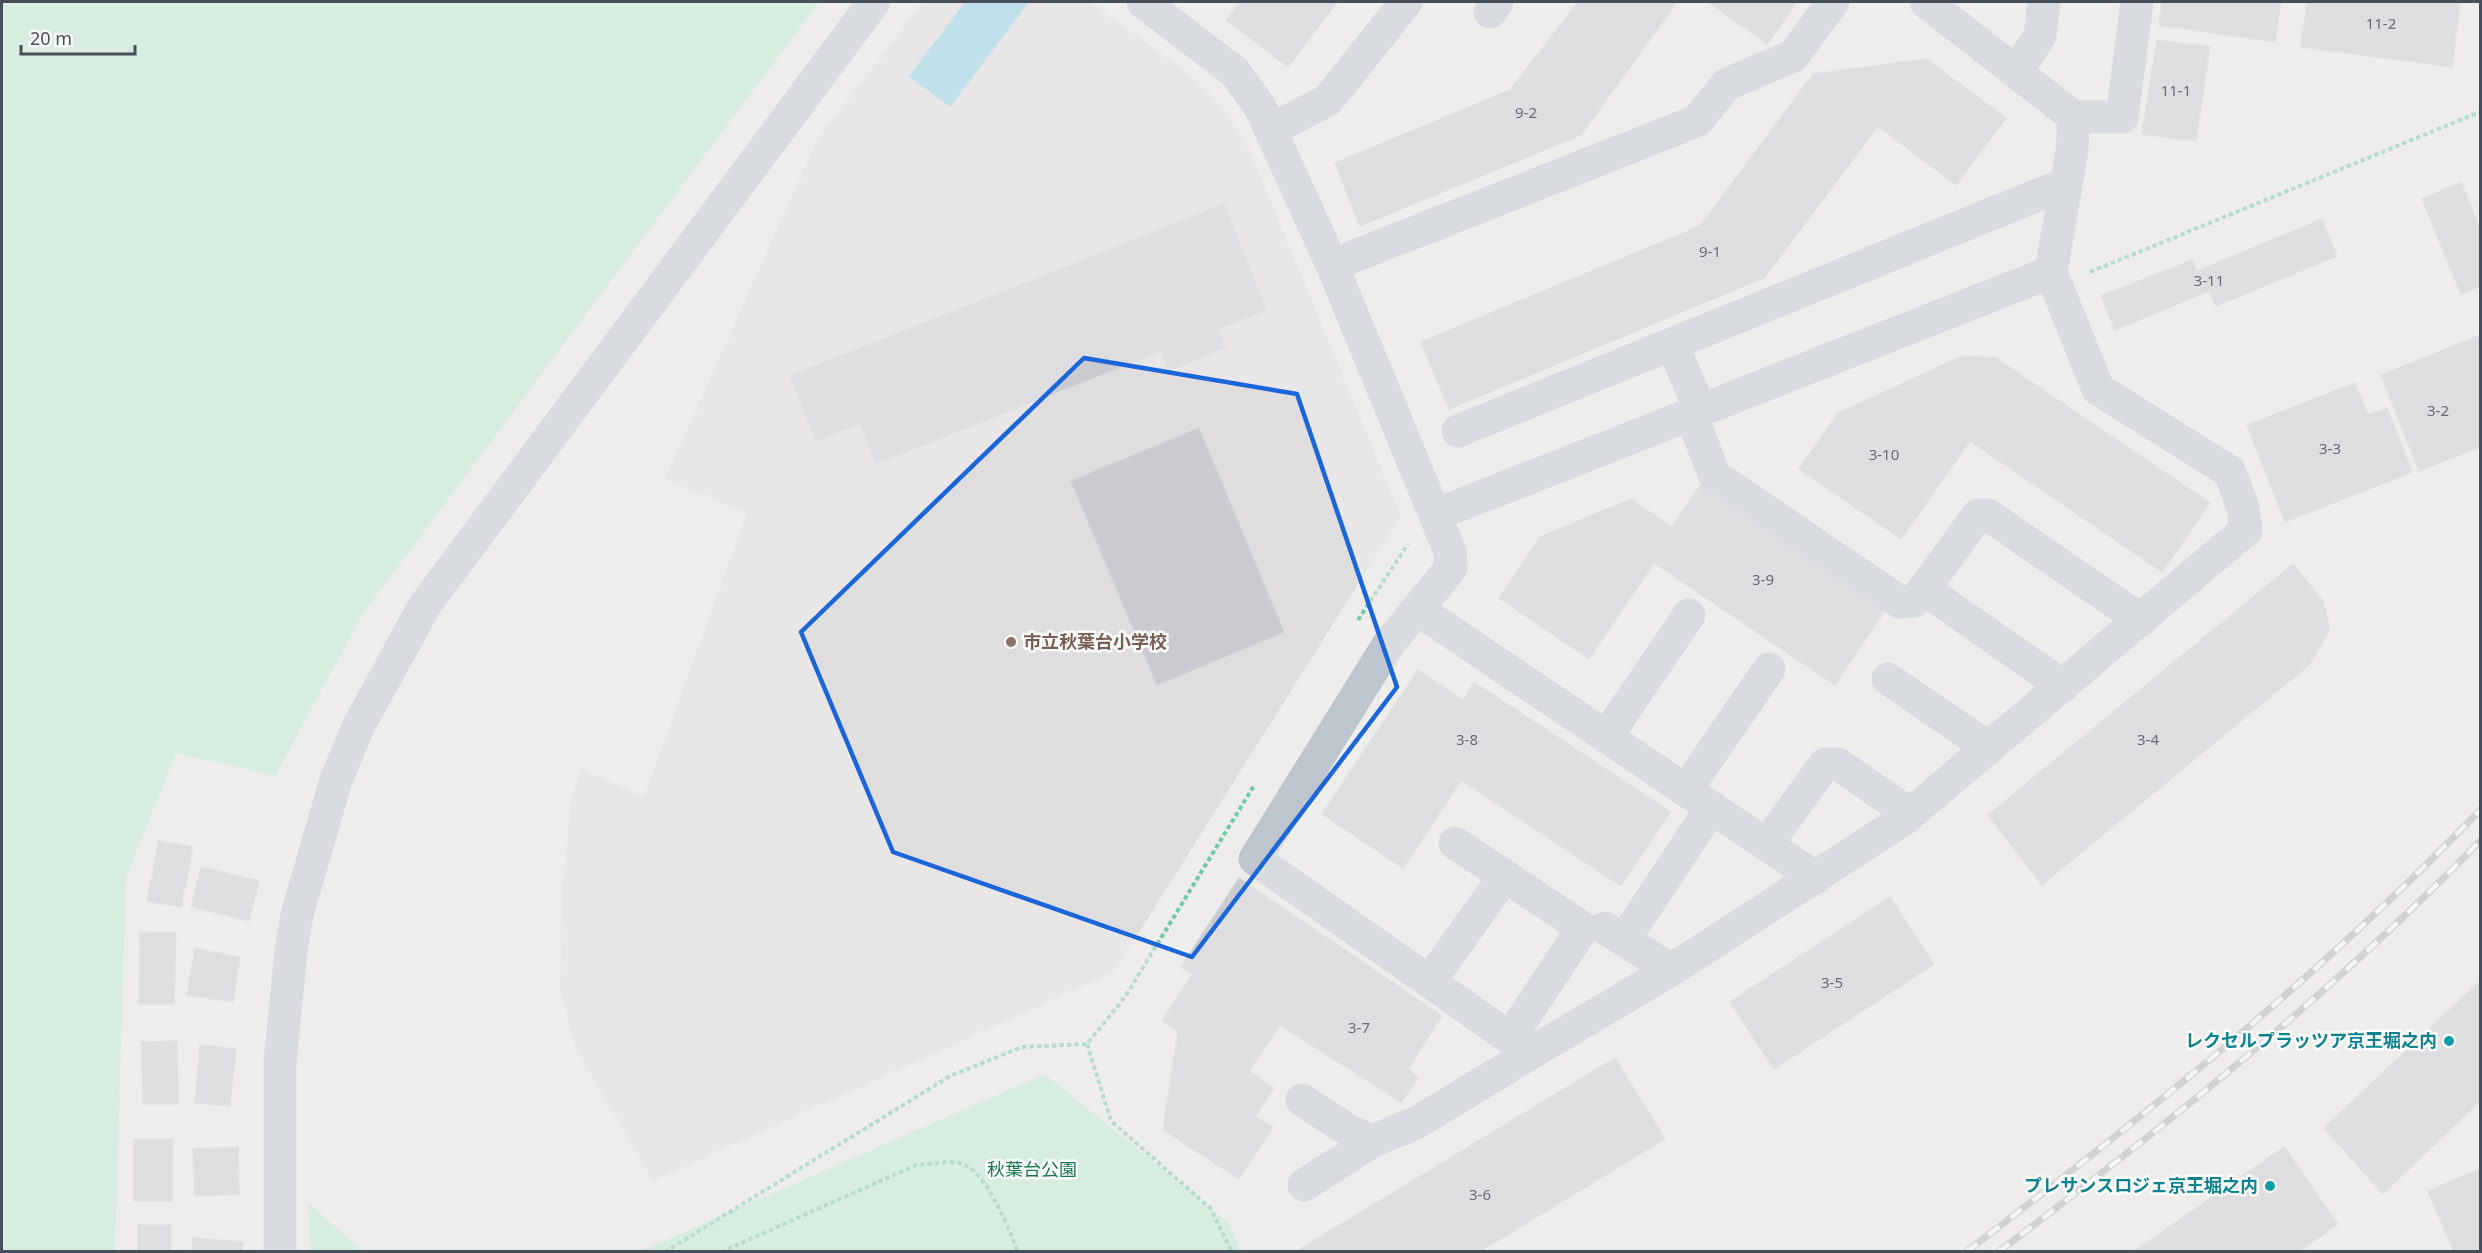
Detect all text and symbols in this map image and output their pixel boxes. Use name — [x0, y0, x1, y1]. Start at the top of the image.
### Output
house number: 11-2 — [2366, 13, 2396, 33]
scale bar — [21, 18, 135, 56]
text: 20 m — [30, 26, 72, 50]
house number: 11-1 — [2161, 80, 2191, 100]
house number: 9-2 — [1515, 102, 1537, 122]
house number: 9-1 — [1699, 241, 1721, 261]
house number: 3-11 — [2194, 270, 2224, 290]
house number: 3-2 — [2427, 400, 2449, 420]
house number: 3-3 — [2319, 438, 2341, 458]
house number: 3-10 — [1869, 444, 1899, 464]
house number: 3-9 — [1752, 569, 1774, 589]
place label: 市立秋葉台小学校 — [1023, 629, 1167, 653]
marker: 市立秋葉台小学校 — [1004, 635, 1018, 649]
house number: 3-8 — [1456, 729, 1478, 749]
house number: 3-4 — [2137, 729, 2159, 749]
house number: 3-5 — [1821, 972, 1843, 992]
house number: 3-7 — [1348, 1017, 1370, 1037]
place label: レクセルプラッツア京王堀之内 — [2185, 1028, 2437, 1052]
marker: レクセルプラッツア京王堀之内 — [2442, 1034, 2456, 1048]
park label: 秋葉台公園 — [987, 1157, 1077, 1181]
place label: プレサンスロジェ京王堀之内 — [2024, 1173, 2258, 1197]
marker: プレサンスロジェ京王堀之内 — [2263, 1179, 2277, 1193]
house number: 3-6 — [1469, 1184, 1491, 1204]

